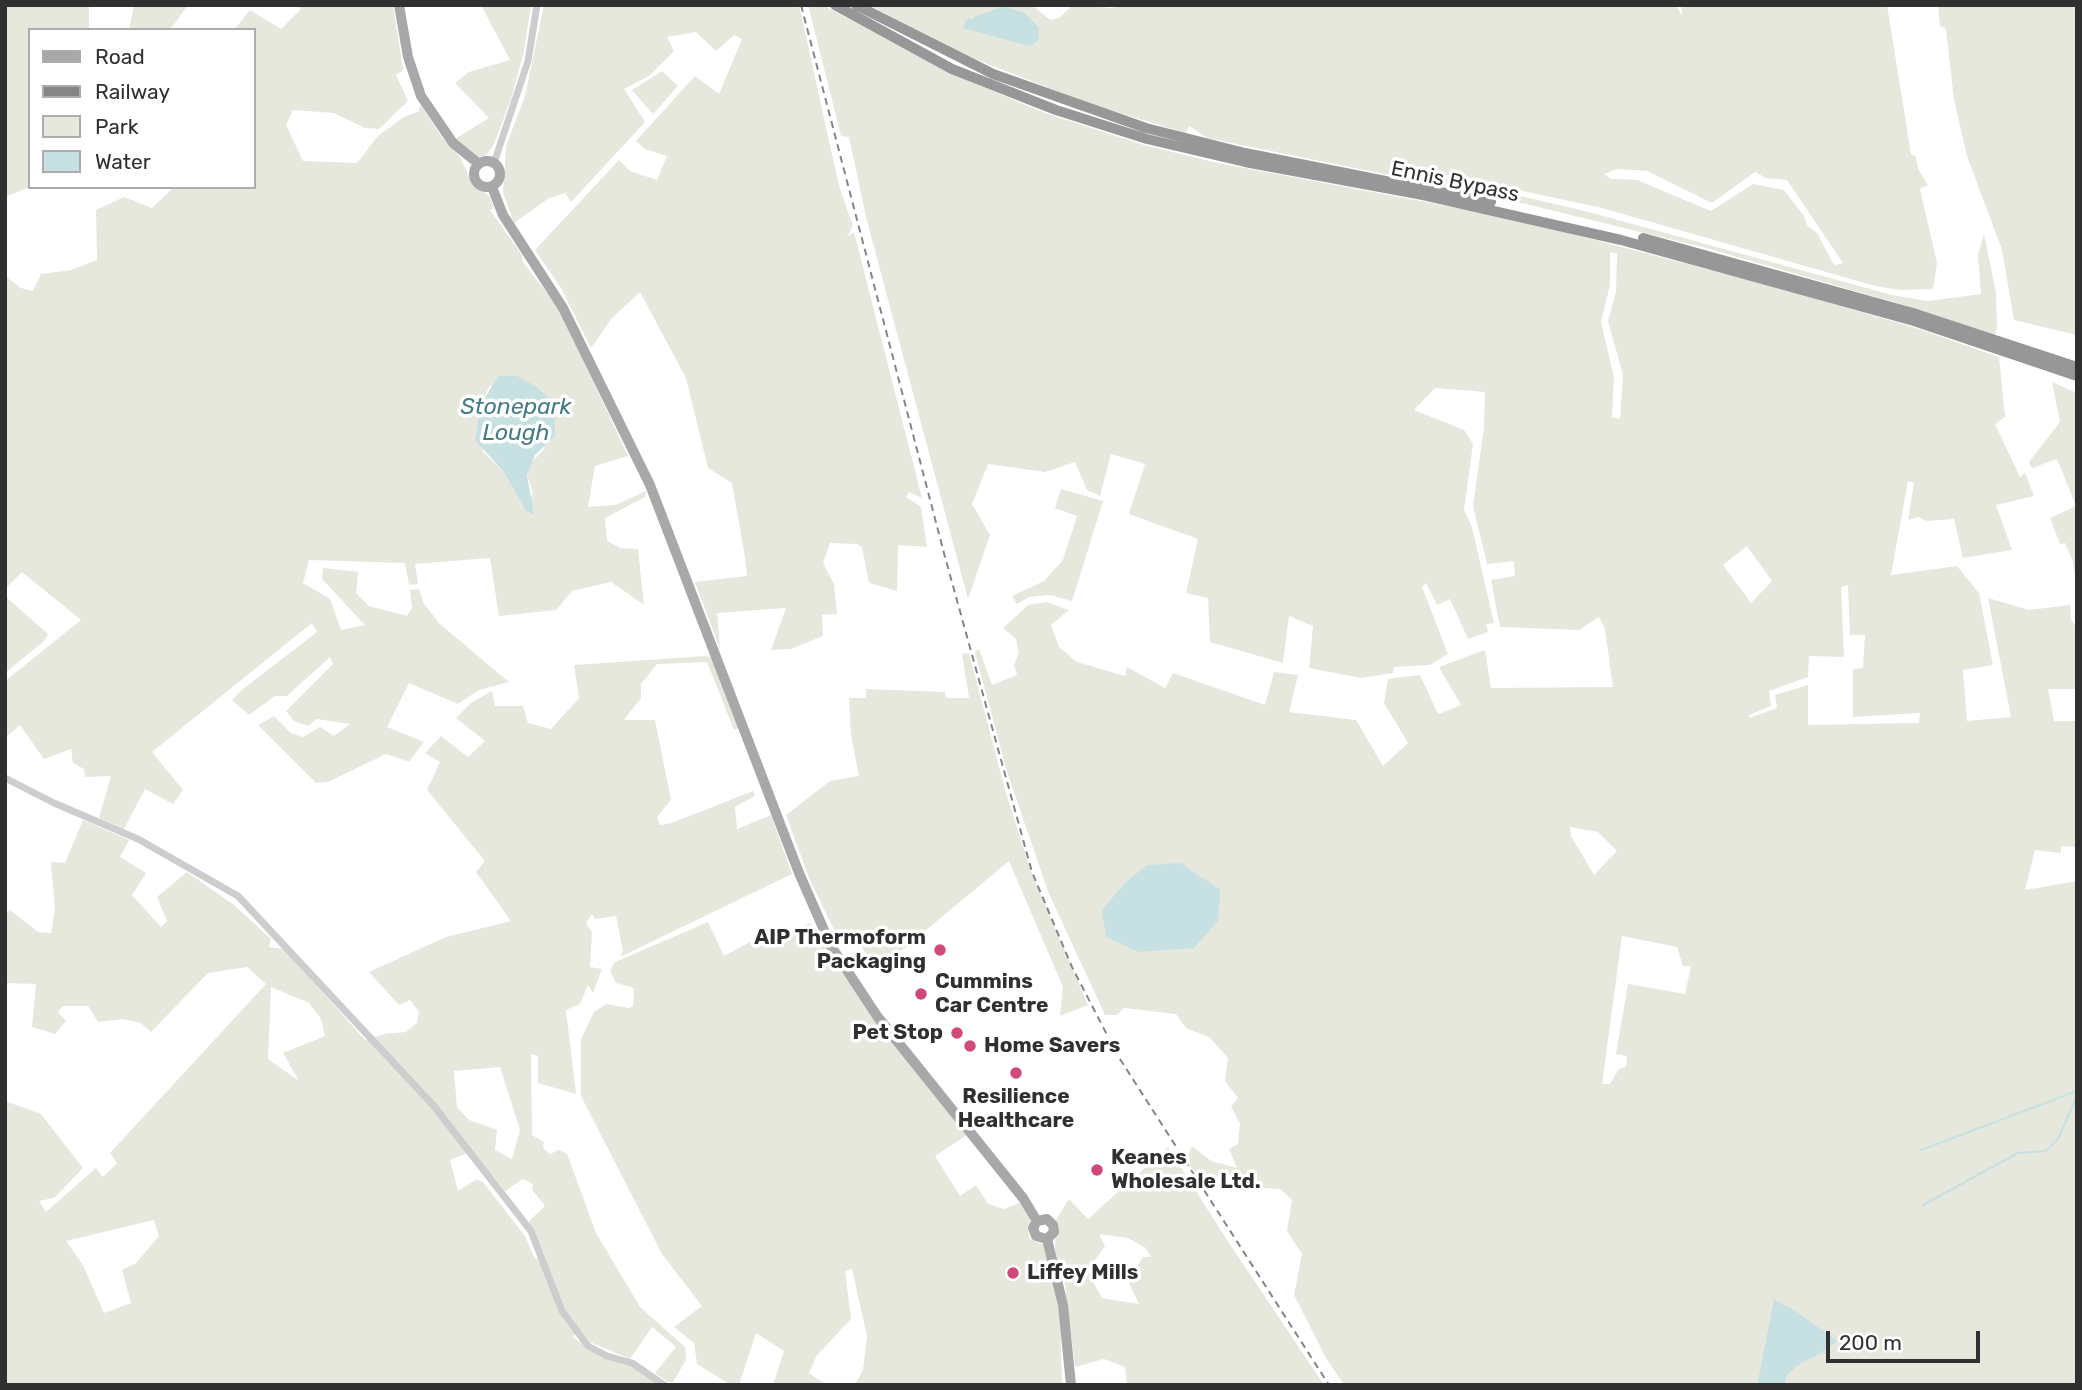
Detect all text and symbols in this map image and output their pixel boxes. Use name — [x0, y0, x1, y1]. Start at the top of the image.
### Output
legend — [28, 28, 256, 189]
text: Road — [95, 44, 145, 69]
text: Railway — [95, 79, 170, 104]
text: Park — [95, 114, 139, 139]
text: Water — [95, 149, 151, 174]
street label: Ennis Bypass — [1389, 156, 1521, 208]
water label: Stonepark Lough — [461, 393, 571, 447]
place label: AIP Thermoform Packaging — [754, 925, 926, 975]
marker: AIP Thermoform Packaging — [932, 942, 948, 958]
place label: Cummins Car Centre — [935, 969, 1048, 1019]
marker: Cummins Car Centre — [913, 986, 929, 1002]
place label: Pet Stop — [852, 1020, 943, 1046]
marker: Pet Stop — [949, 1025, 965, 1041]
place label: Home Savers — [984, 1033, 1120, 1059]
marker: Home Savers — [962, 1038, 978, 1054]
marker: Resilience Healthcare — [1008, 1065, 1024, 1081]
place label: Resilience Healthcare — [958, 1084, 1074, 1134]
place label: Keanes Wholesale Ltd. — [1111, 1145, 1261, 1195]
marker: Keanes Wholesale Ltd. — [1089, 1162, 1105, 1178]
place label: Liffey Mills — [1027, 1260, 1138, 1286]
marker: Liffey Mills — [1005, 1265, 1021, 1281]
scale bar — [1830, 1316, 1984, 1360]
text: 200 m — [1839, 1330, 1902, 1355]

